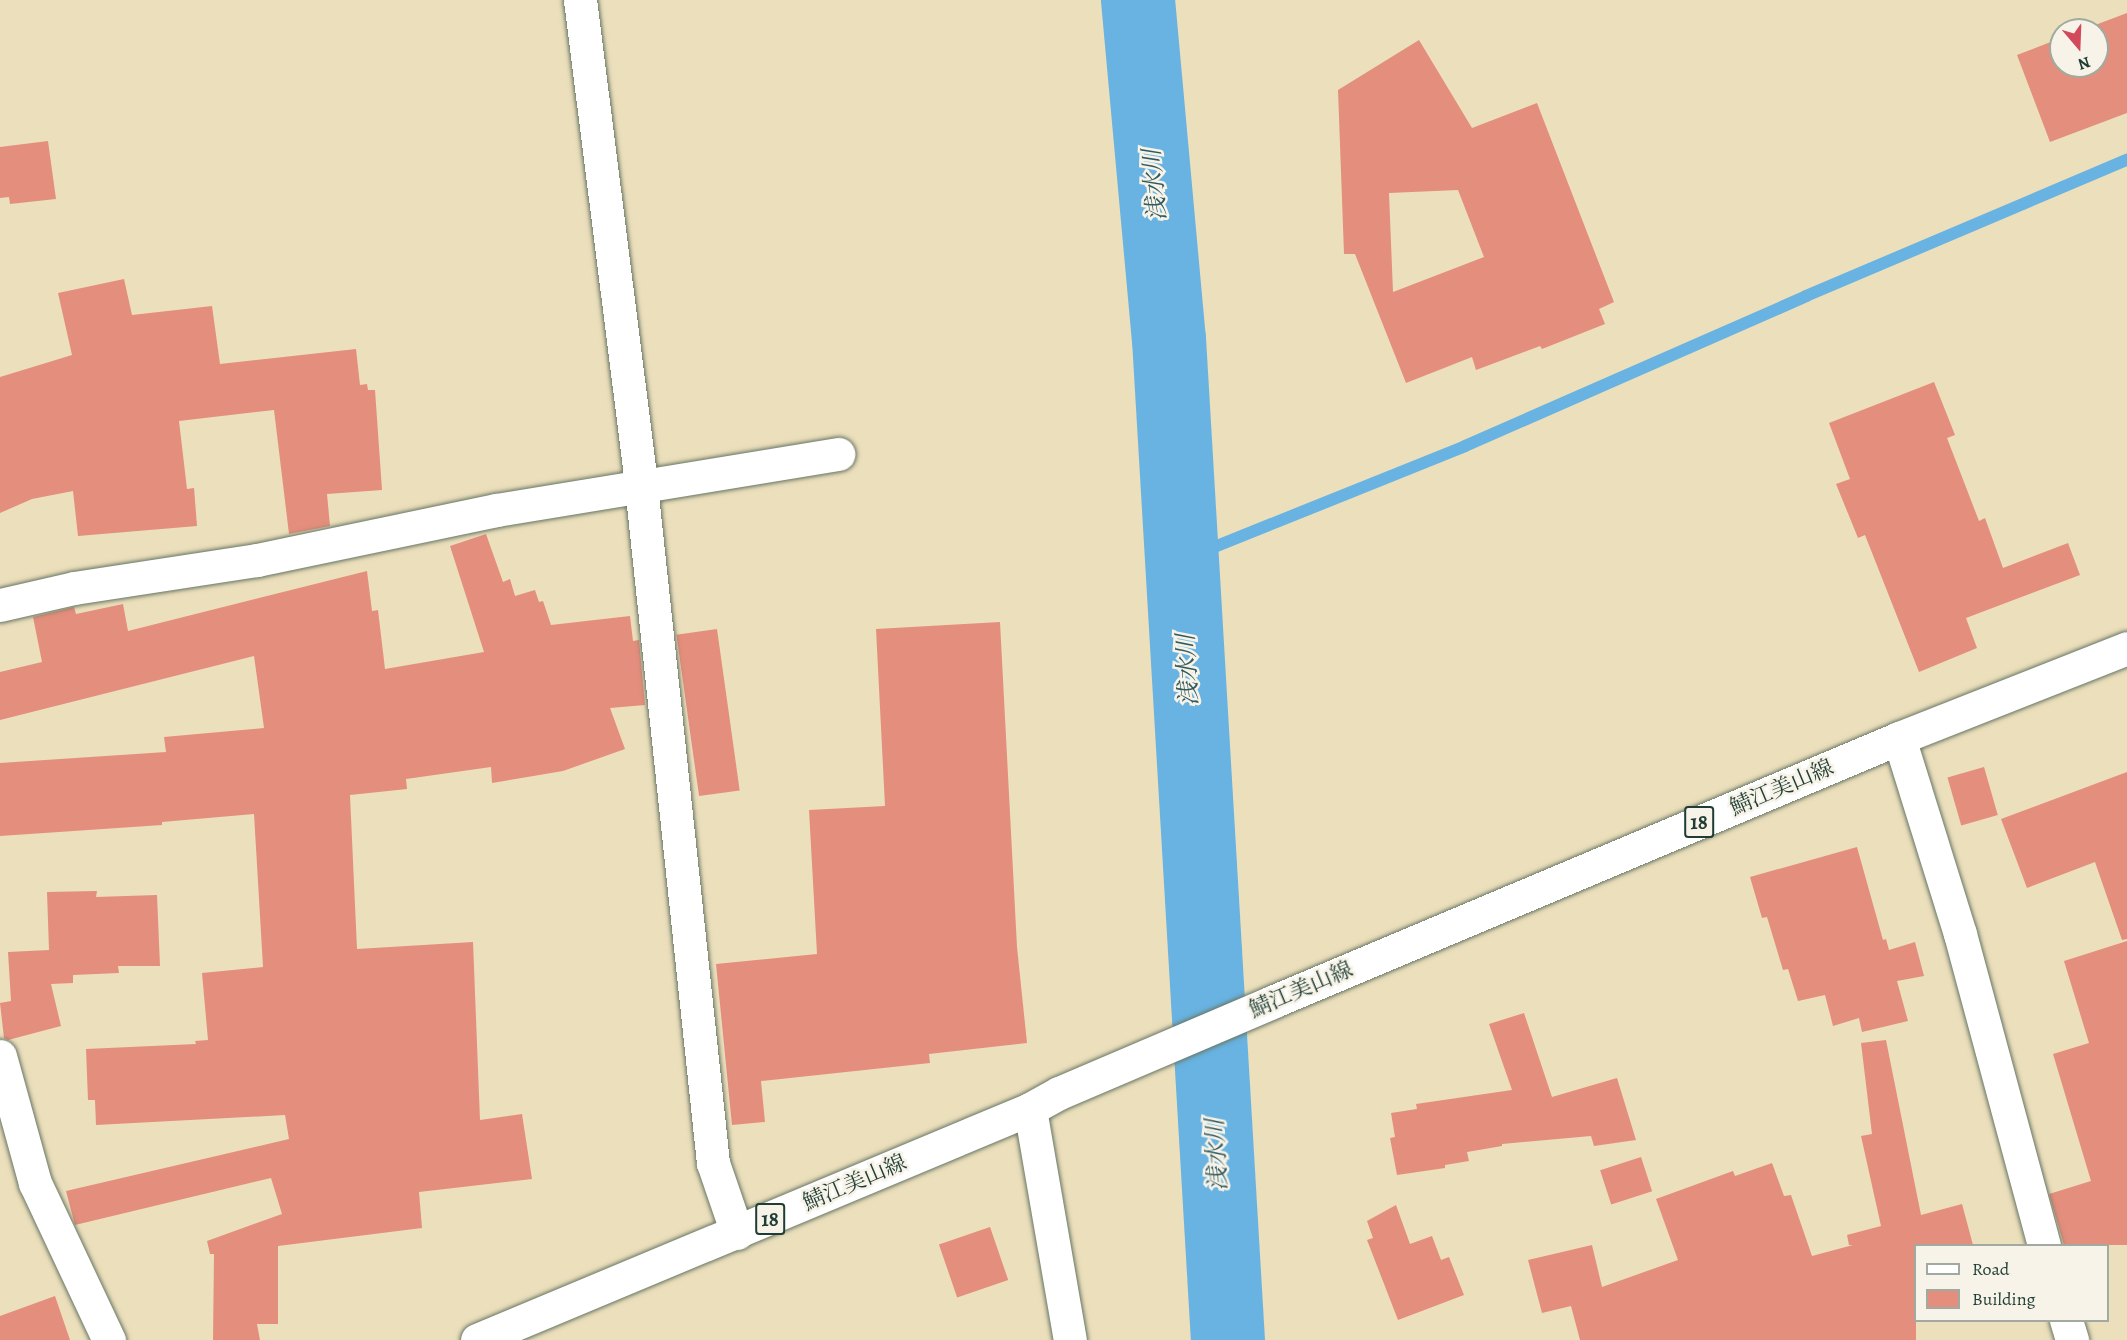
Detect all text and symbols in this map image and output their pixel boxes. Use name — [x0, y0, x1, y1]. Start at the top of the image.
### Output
north arrow — [2049, 18, 2109, 78]
text: N — [2075, 51, 2093, 75]
water label: 浅水川 — [1138, 148, 1172, 222]
water label: 浅水川 — [1172, 633, 1204, 707]
street label: 鯖江美山線 — [1726, 754, 1838, 822]
road number: 18 — [1684, 804, 1714, 840]
street label: 鯖江美山線 — [1245, 956, 1357, 1024]
water label: 浅水川 — [1201, 1118, 1233, 1192]
street label: 鯖江美山線 — [799, 1149, 911, 1217]
road number: 18 — [755, 1201, 785, 1237]
legend — [1914, 1244, 2109, 1322]
text: Road — [1972, 1257, 2009, 1281]
text: Building — [1972, 1287, 2036, 1311]

